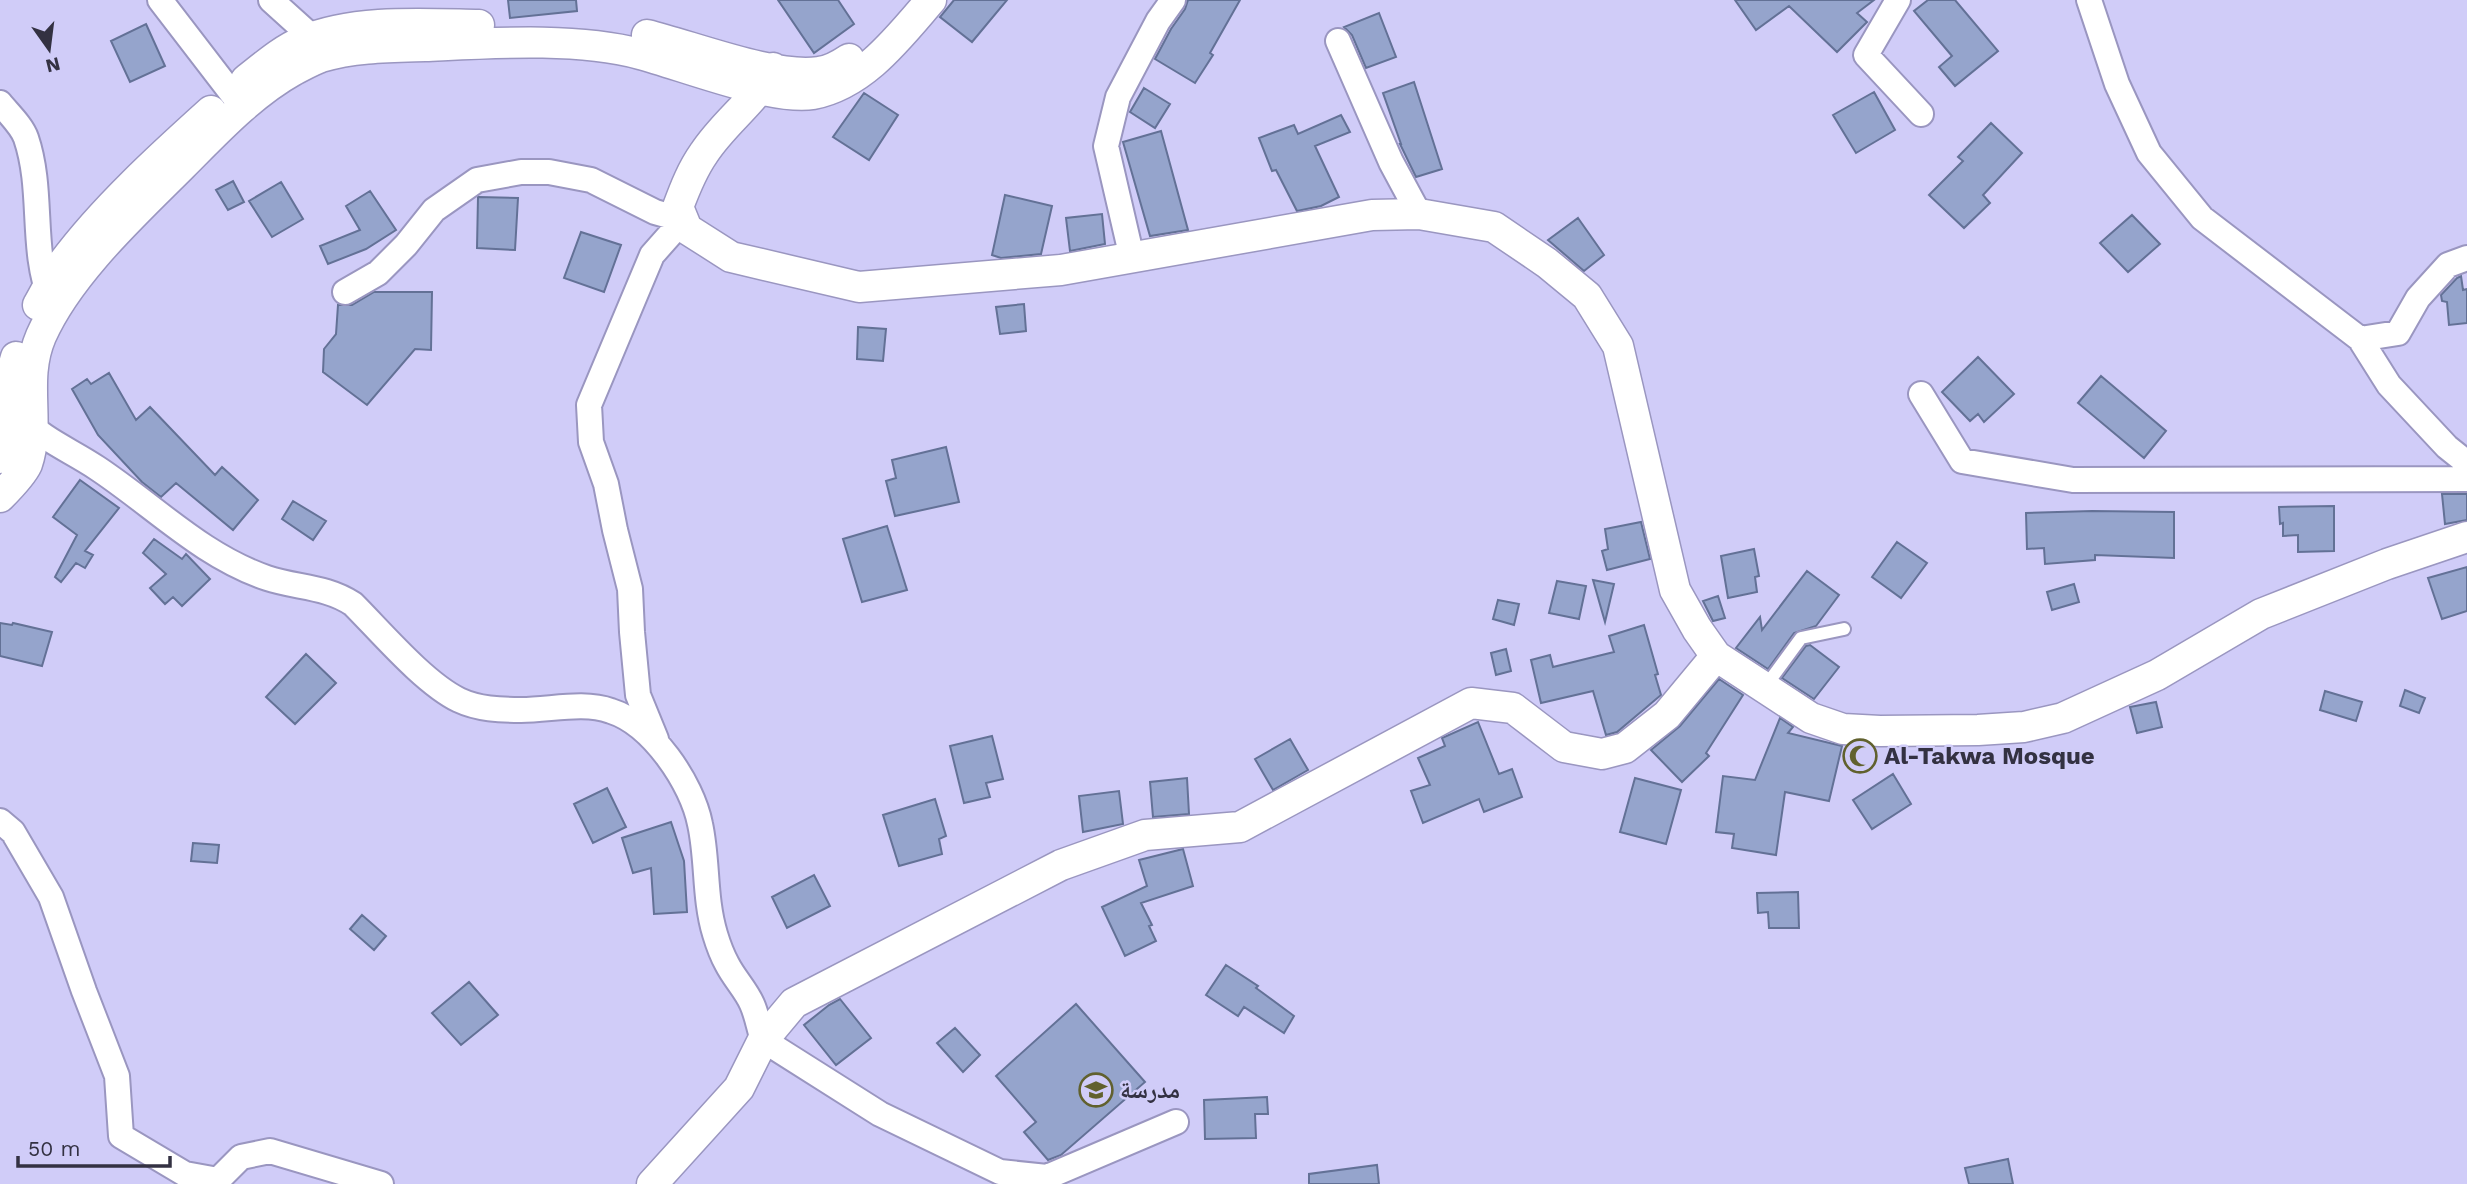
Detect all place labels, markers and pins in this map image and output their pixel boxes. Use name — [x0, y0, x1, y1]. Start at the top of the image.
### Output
mosque icon: Al-Takwa Mosque — [1841, 737, 1879, 775]
place label: Al-Takwa Mosque — [1884, 742, 2095, 770]
school or university icon: مدرسة — [1077, 1071, 1115, 1109]
place label: مدرسة — [1120, 1076, 1180, 1104]

